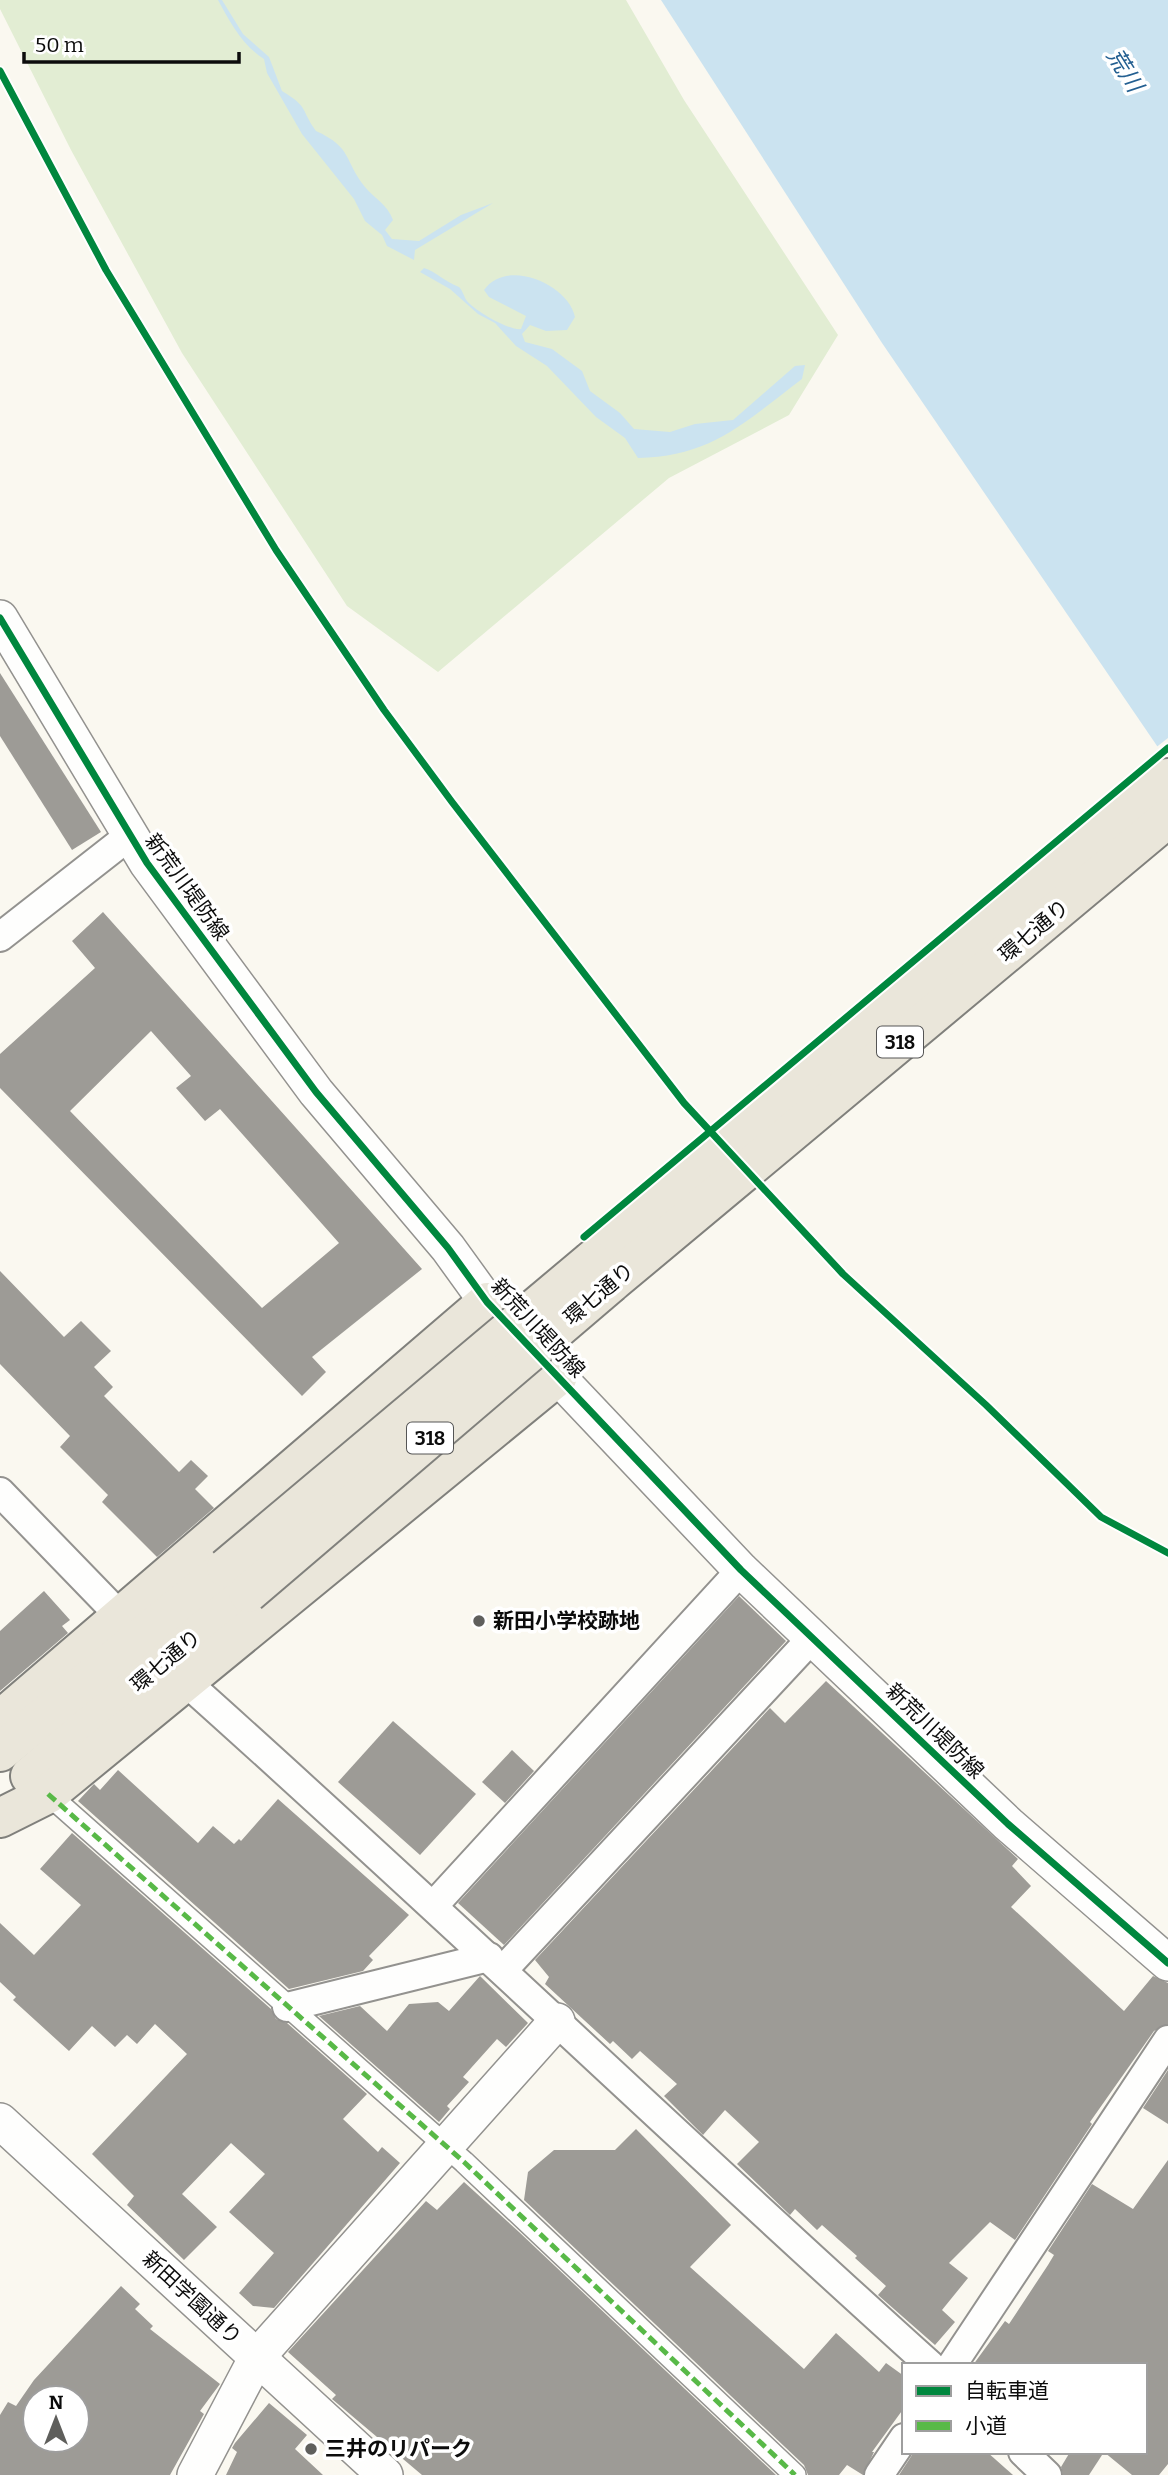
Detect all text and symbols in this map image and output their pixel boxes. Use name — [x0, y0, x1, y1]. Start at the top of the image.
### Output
scale bar — [24, 21, 240, 65]
text: 50 m — [35, 32, 84, 58]
water label: 荒川 — [1101, 43, 1151, 99]
street label: 新荒川堤防線 — [139, 828, 235, 946]
street label: 環七通り — [993, 894, 1075, 968]
road number: 318 — [877, 1026, 923, 1058]
street label: 環七通り — [558, 1257, 640, 1331]
street label: 新荒川堤防線 — [486, 1273, 590, 1383]
road number: 318 — [407, 1422, 453, 1454]
place label: 新田小学校跡地 — [493, 1608, 640, 1634]
marker: 新田小学校跡地 — [471, 1613, 487, 1629]
street label: 環七通り — [125, 1624, 207, 1698]
street label: 新荒川堤防線 — [881, 1678, 989, 1784]
street label: 新田学園通り — [137, 2246, 247, 2350]
legend — [902, 2363, 1147, 2454]
text: 自転車道 — [965, 2378, 1049, 2404]
north arrow — [21, 2384, 91, 2454]
text: N — [49, 2391, 64, 2414]
text: 小道 — [965, 2413, 1007, 2439]
place label: 三井のリパーク — [325, 2436, 472, 2462]
marker: 三井のリパーク — [303, 2441, 319, 2457]

